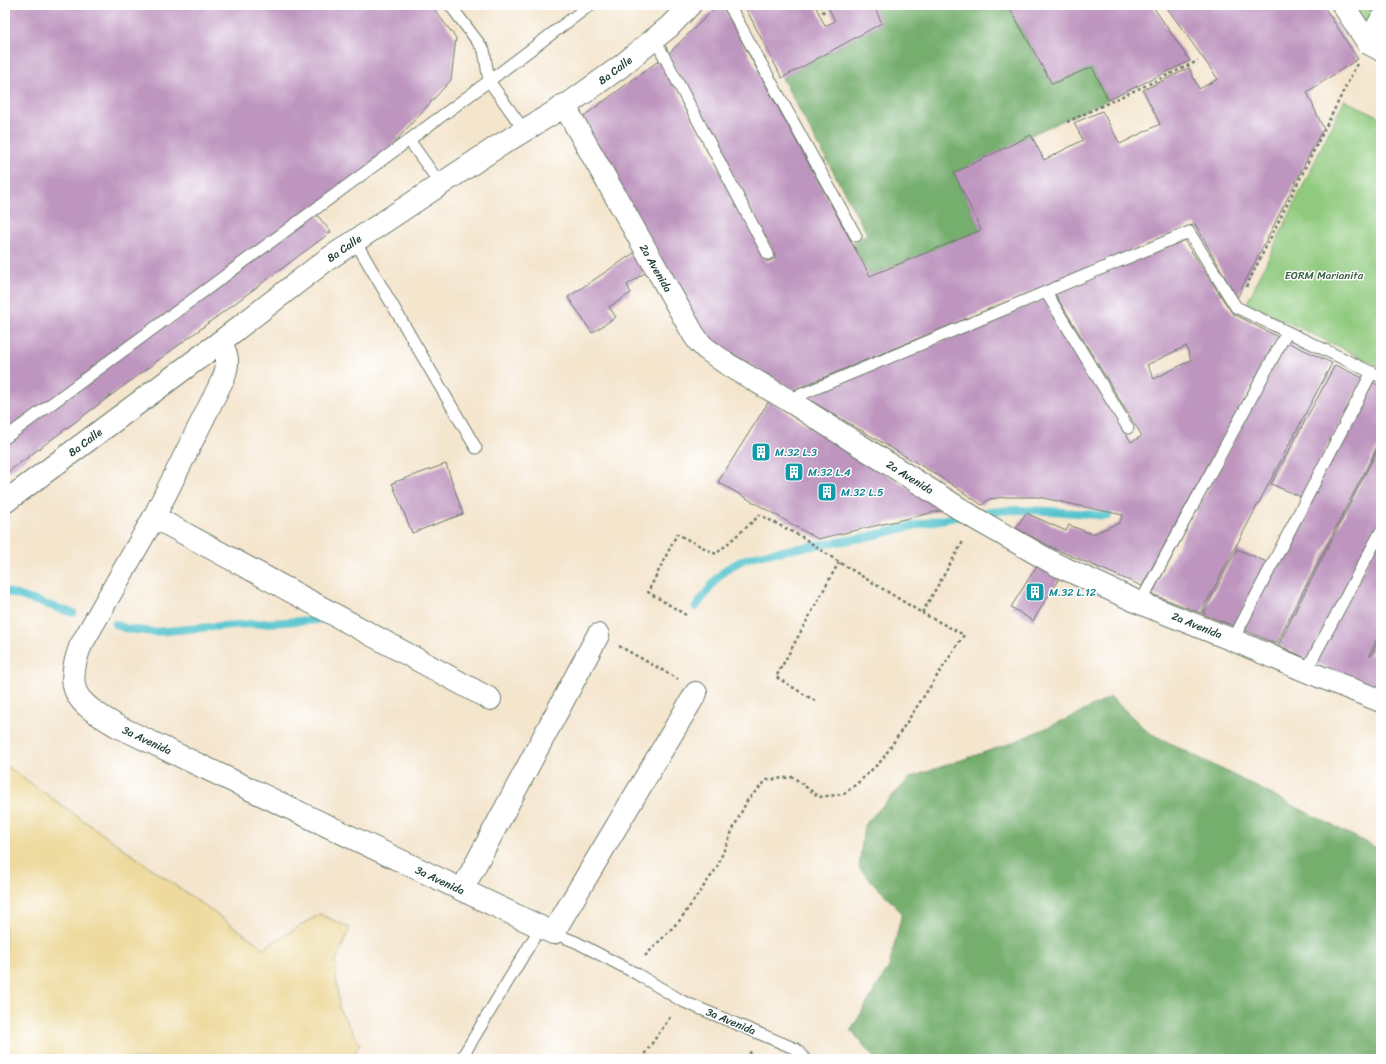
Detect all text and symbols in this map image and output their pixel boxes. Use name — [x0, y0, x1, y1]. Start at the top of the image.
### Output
street label: 8a Calle — [594, 51, 637, 90]
street label: 8a Calle — [323, 229, 366, 267]
street label: 2a Avenida — [634, 241, 677, 296]
park label: EORM Marianita — [1285, 266, 1364, 285]
street label: 8a Calle — [64, 423, 107, 462]
building icon: M.32 L.3 — [750, 441, 772, 463]
place label: M.32 L.3 — [775, 443, 817, 462]
street label: 2a Avenida — [882, 455, 938, 500]
building icon: M.32 L.4 — [783, 461, 805, 483]
place label: M.32 L.4 — [808, 463, 851, 482]
building icon: M.32 L.5 — [816, 481, 838, 503]
place label: M.32 L.5 — [841, 483, 884, 502]
building icon: M.32 L.12 — [1024, 581, 1046, 603]
place label: M.32 L.12 — [1049, 583, 1097, 602]
street label: 2a Avenida — [1169, 607, 1225, 644]
street label: 3a Avenida — [119, 721, 175, 760]
street label: 3a Avenida — [412, 861, 468, 900]
street label: 3a Avenida — [703, 1002, 759, 1041]

